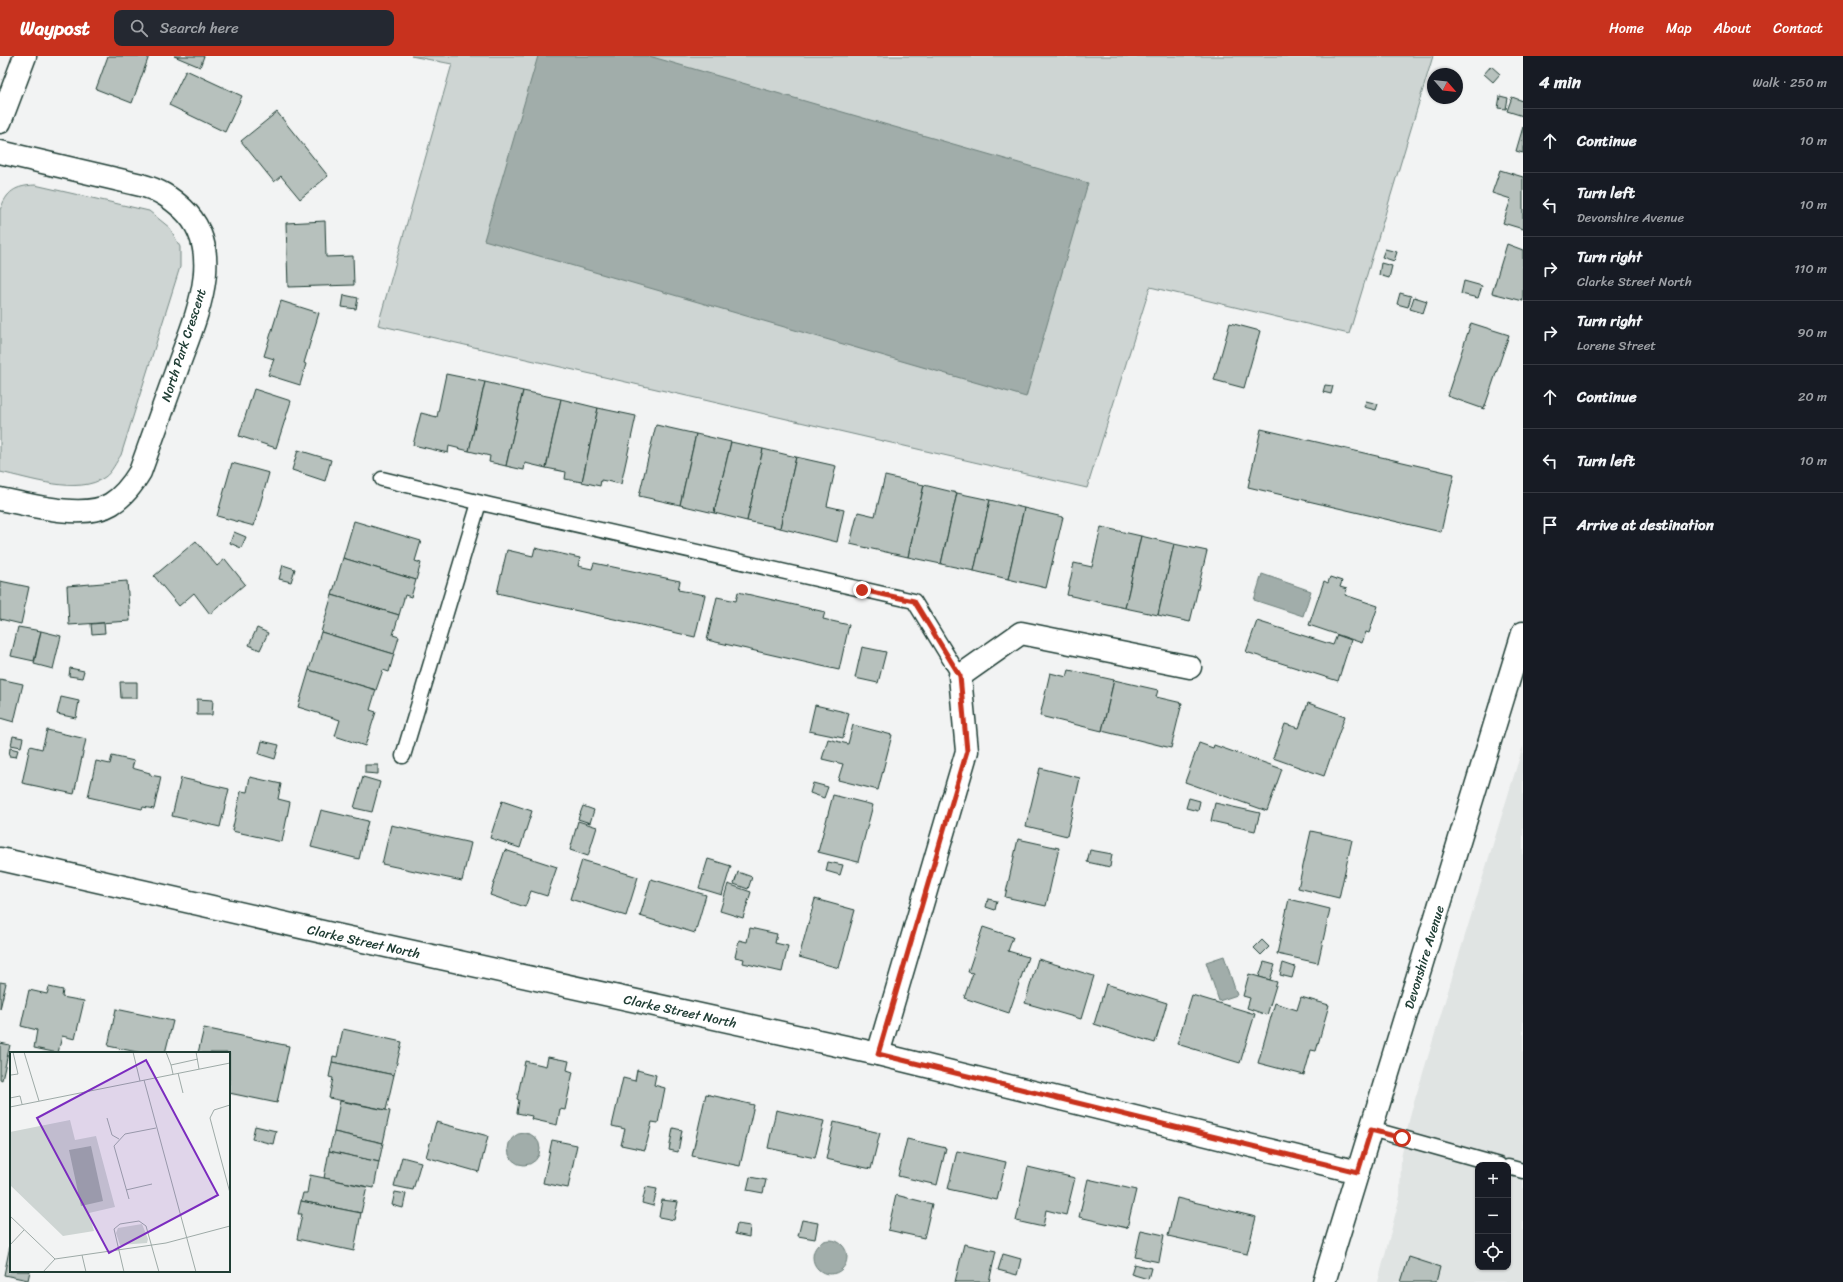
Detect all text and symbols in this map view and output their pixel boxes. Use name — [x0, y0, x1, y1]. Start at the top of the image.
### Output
search box — [114, 10, 394, 46]
text: Waypost — [20, 12, 90, 45]
text: Search here — [160, 15, 239, 41]
text: Home — [1609, 16, 1644, 41]
text: Map — [1666, 16, 1692, 41]
text: About — [1714, 16, 1751, 41]
text: Contact — [1773, 16, 1823, 41]
icon: search — [128, 17, 150, 39]
text: 4 min — [1539, 67, 1581, 97]
north arrow — [1427, 68, 1463, 104]
text: Walk · 250 m — [1753, 71, 1827, 94]
text: Continue — [1577, 128, 1637, 154]
text: 10 m — [1800, 129, 1827, 152]
icon: ahead — [1539, 130, 1561, 152]
text: Turn left — [1577, 180, 1635, 206]
text: 10 m — [1800, 193, 1827, 216]
icon: left — [1539, 194, 1561, 216]
text: Devonshire Avenue — [1577, 206, 1684, 229]
text: Turn right — [1577, 244, 1642, 270]
text: 110 m — [1794, 257, 1827, 280]
icon: right — [1539, 258, 1561, 280]
text: Clarke Street North — [1577, 270, 1692, 293]
street label: North Park Crescent — [154, 285, 213, 405]
text: Turn right — [1577, 308, 1642, 334]
text: 90 m — [1797, 321, 1827, 344]
icon: right — [1539, 322, 1561, 344]
text: Lorene Street — [1577, 334, 1656, 357]
text: Continue — [1577, 384, 1637, 410]
text: 20 m — [1798, 385, 1827, 408]
icon: ahead — [1539, 386, 1561, 408]
text: Turn left — [1577, 448, 1635, 474]
text: 10 m — [1800, 449, 1827, 472]
icon: left — [1539, 450, 1561, 472]
text: Arrive at destination — [1577, 512, 1714, 538]
icon: arrive — [1539, 514, 1561, 536]
route end — [853, 581, 871, 599]
street label: Devonshire Avenue — [1397, 902, 1451, 1012]
street label: Clarke Street North — [305, 918, 423, 965]
street label: Clarke Street North — [622, 988, 739, 1035]
inset map — [10, 1052, 230, 1272]
route start — [1393, 1129, 1411, 1147]
map controls — [1475, 1162, 1511, 1270]
button: + — [1475, 1162, 1511, 1198]
button: − — [1475, 1198, 1511, 1234]
button: locate — [1475, 1234, 1511, 1270]

